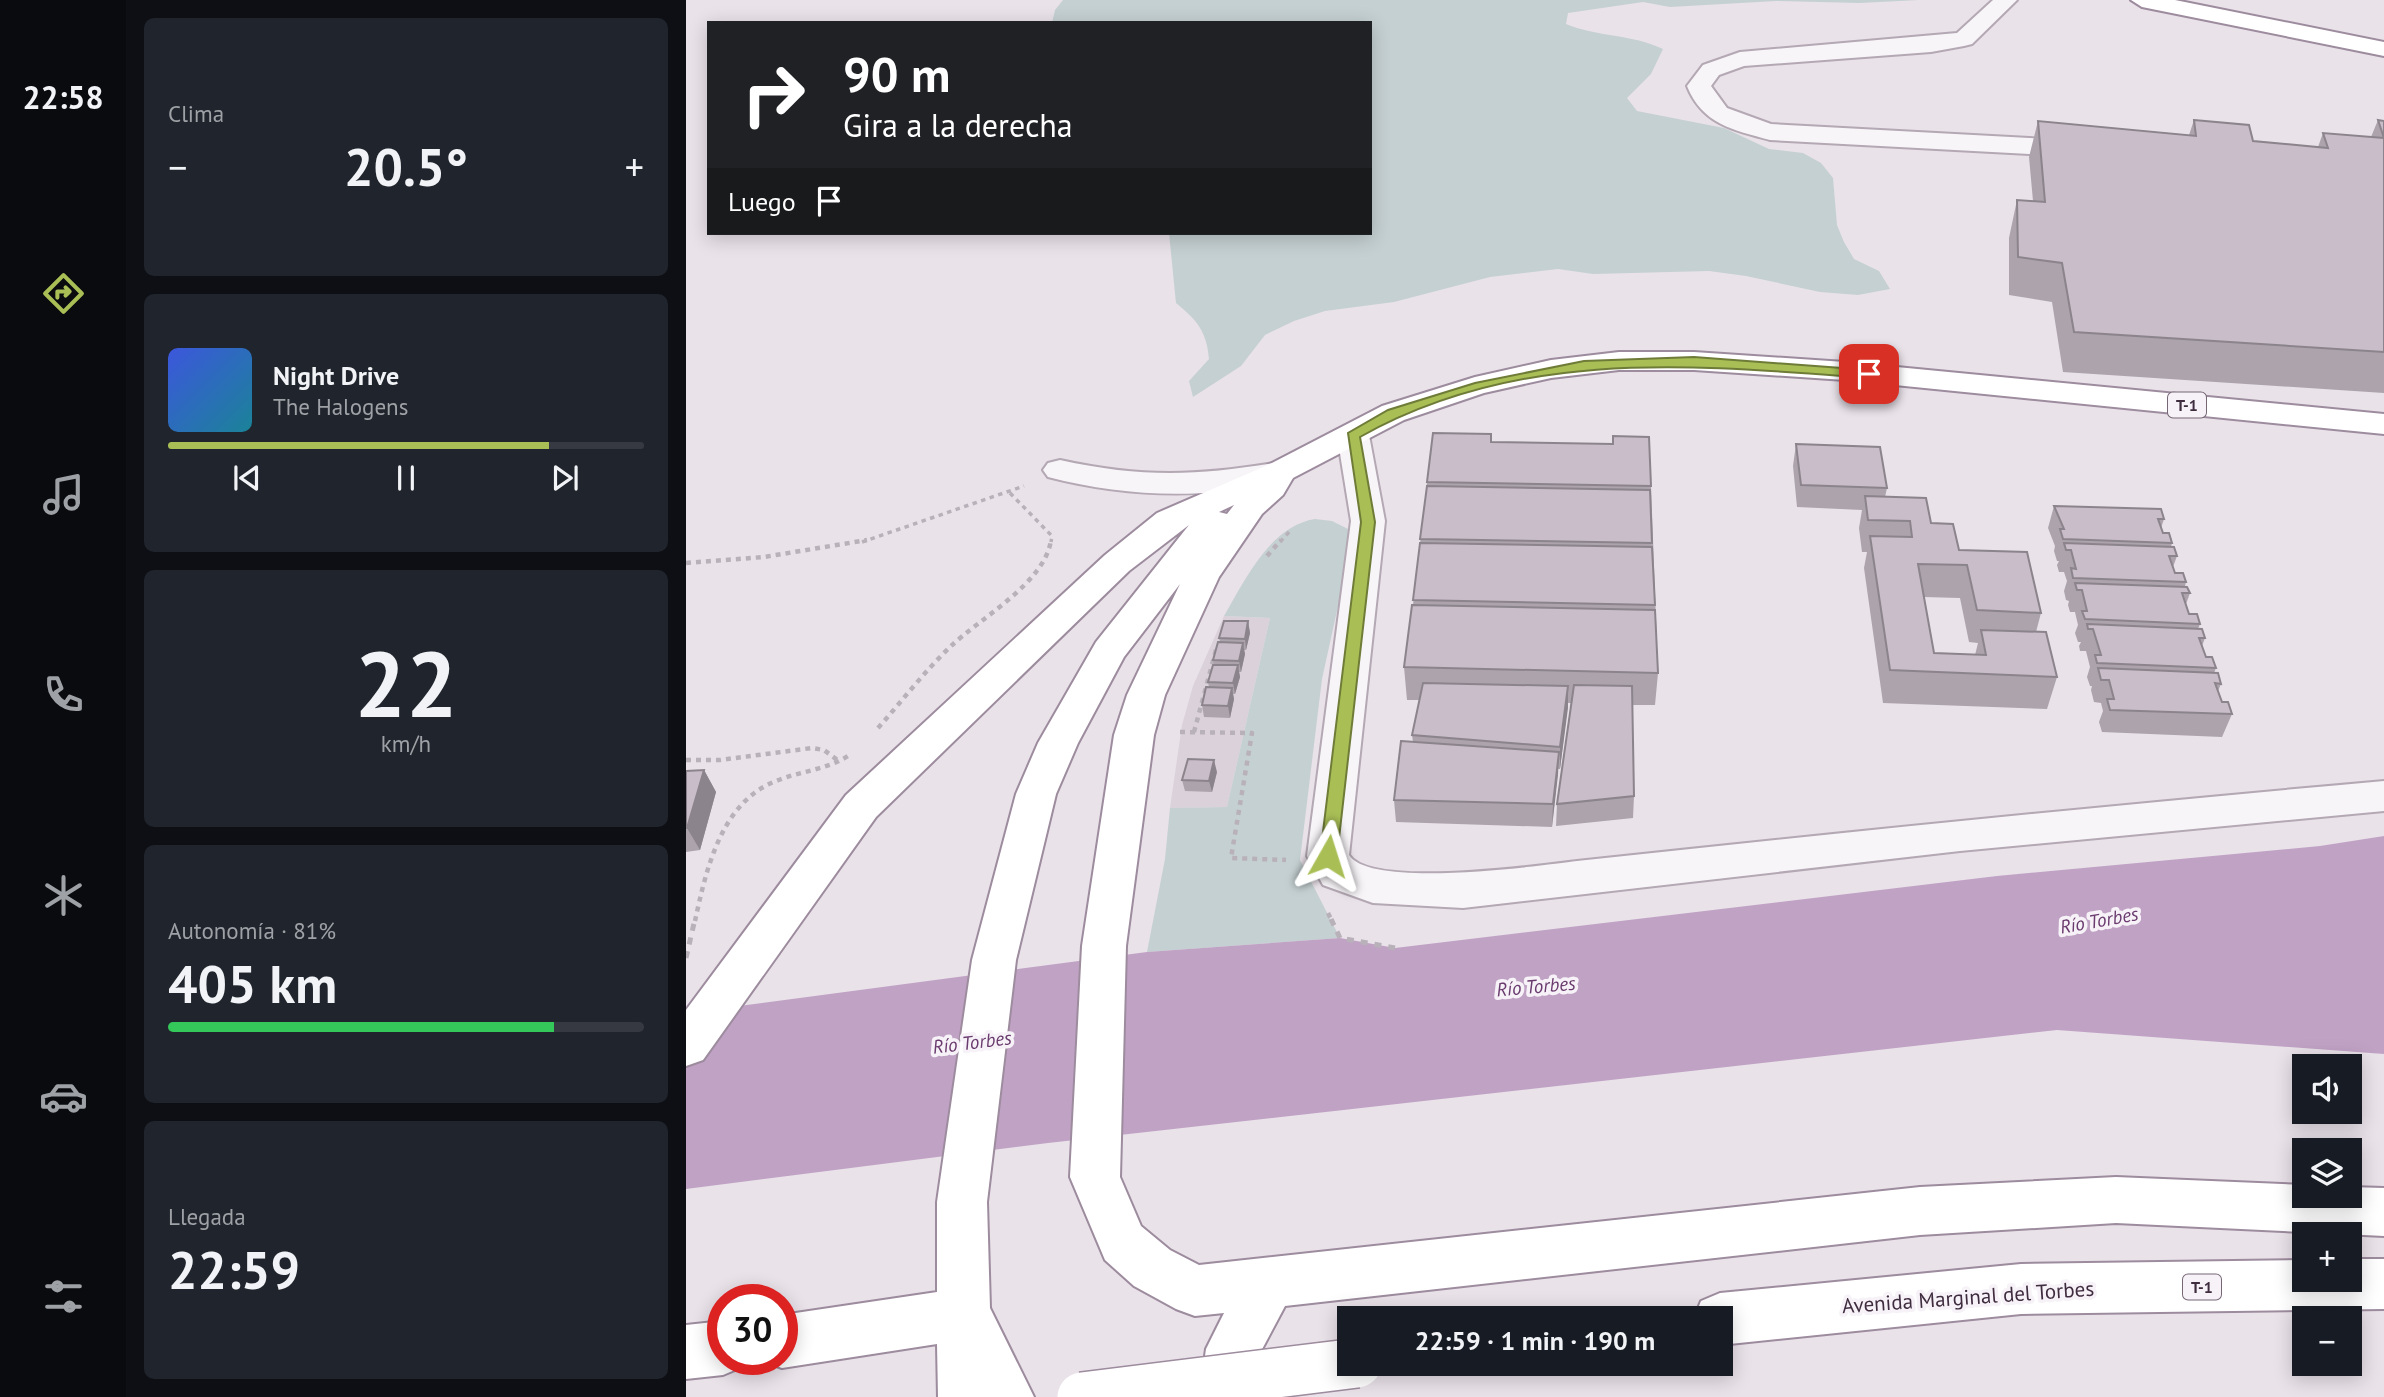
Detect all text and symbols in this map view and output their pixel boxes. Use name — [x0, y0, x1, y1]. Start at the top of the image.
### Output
text: 90 m — [843, 42, 950, 106]
icon: right — [728, 49, 819, 140]
text: 22:58 — [22, 76, 104, 118]
text: Clima — [168, 99, 224, 128]
text: Gira a la derecha — [843, 104, 1073, 146]
text: 20.5° — [344, 133, 468, 200]
text: − — [168, 142, 187, 191]
text: + — [625, 142, 644, 191]
icon: arrive — [810, 182, 848, 220]
text: Luego — [728, 185, 796, 218]
icon: directions — [39, 269, 88, 318]
pin — [1839, 344, 1899, 404]
icon: arrive — [1850, 355, 1888, 393]
text: Night Drive — [273, 359, 399, 392]
text: The Halogens — [273, 392, 408, 421]
road number: T-1 — [2168, 392, 2206, 418]
icon: previous — [228, 459, 266, 497]
icon: pause — [387, 459, 425, 497]
icon: next — [546, 459, 584, 497]
icon: music — [39, 470, 88, 519]
text: 22 — [354, 624, 458, 742]
icon: phone — [39, 670, 88, 719]
text: km/h — [381, 729, 431, 758]
position arrow — [1291, 819, 1365, 893]
icon: climate — [39, 871, 88, 920]
water label: Río Torbes — [2058, 901, 2141, 939]
text: Autonomía · 81% — [168, 916, 336, 945]
text: 405 km — [168, 950, 337, 1017]
water label: Río Torbes — [1495, 971, 1577, 1001]
water label: Río Torbes — [931, 1025, 1013, 1059]
map controls — [2292, 1054, 2362, 1376]
button: sound — [2292, 1054, 2362, 1124]
icon: car — [39, 1072, 88, 1121]
button: layers — [2292, 1138, 2362, 1208]
text: Llegada — [168, 1202, 246, 1231]
button: + — [2292, 1222, 2362, 1292]
text: 22:59 — [168, 1236, 300, 1303]
icon: filters — [39, 1272, 88, 1321]
road number: T-1 — [2183, 1274, 2221, 1300]
street label: Avenida Marginal del Torbes — [1841, 1275, 2095, 1319]
speed limit sign: 30 — [707, 1284, 798, 1375]
button: − — [2292, 1306, 2362, 1376]
text: 22:59 · 1 min · 190 m — [1415, 1324, 1655, 1357]

